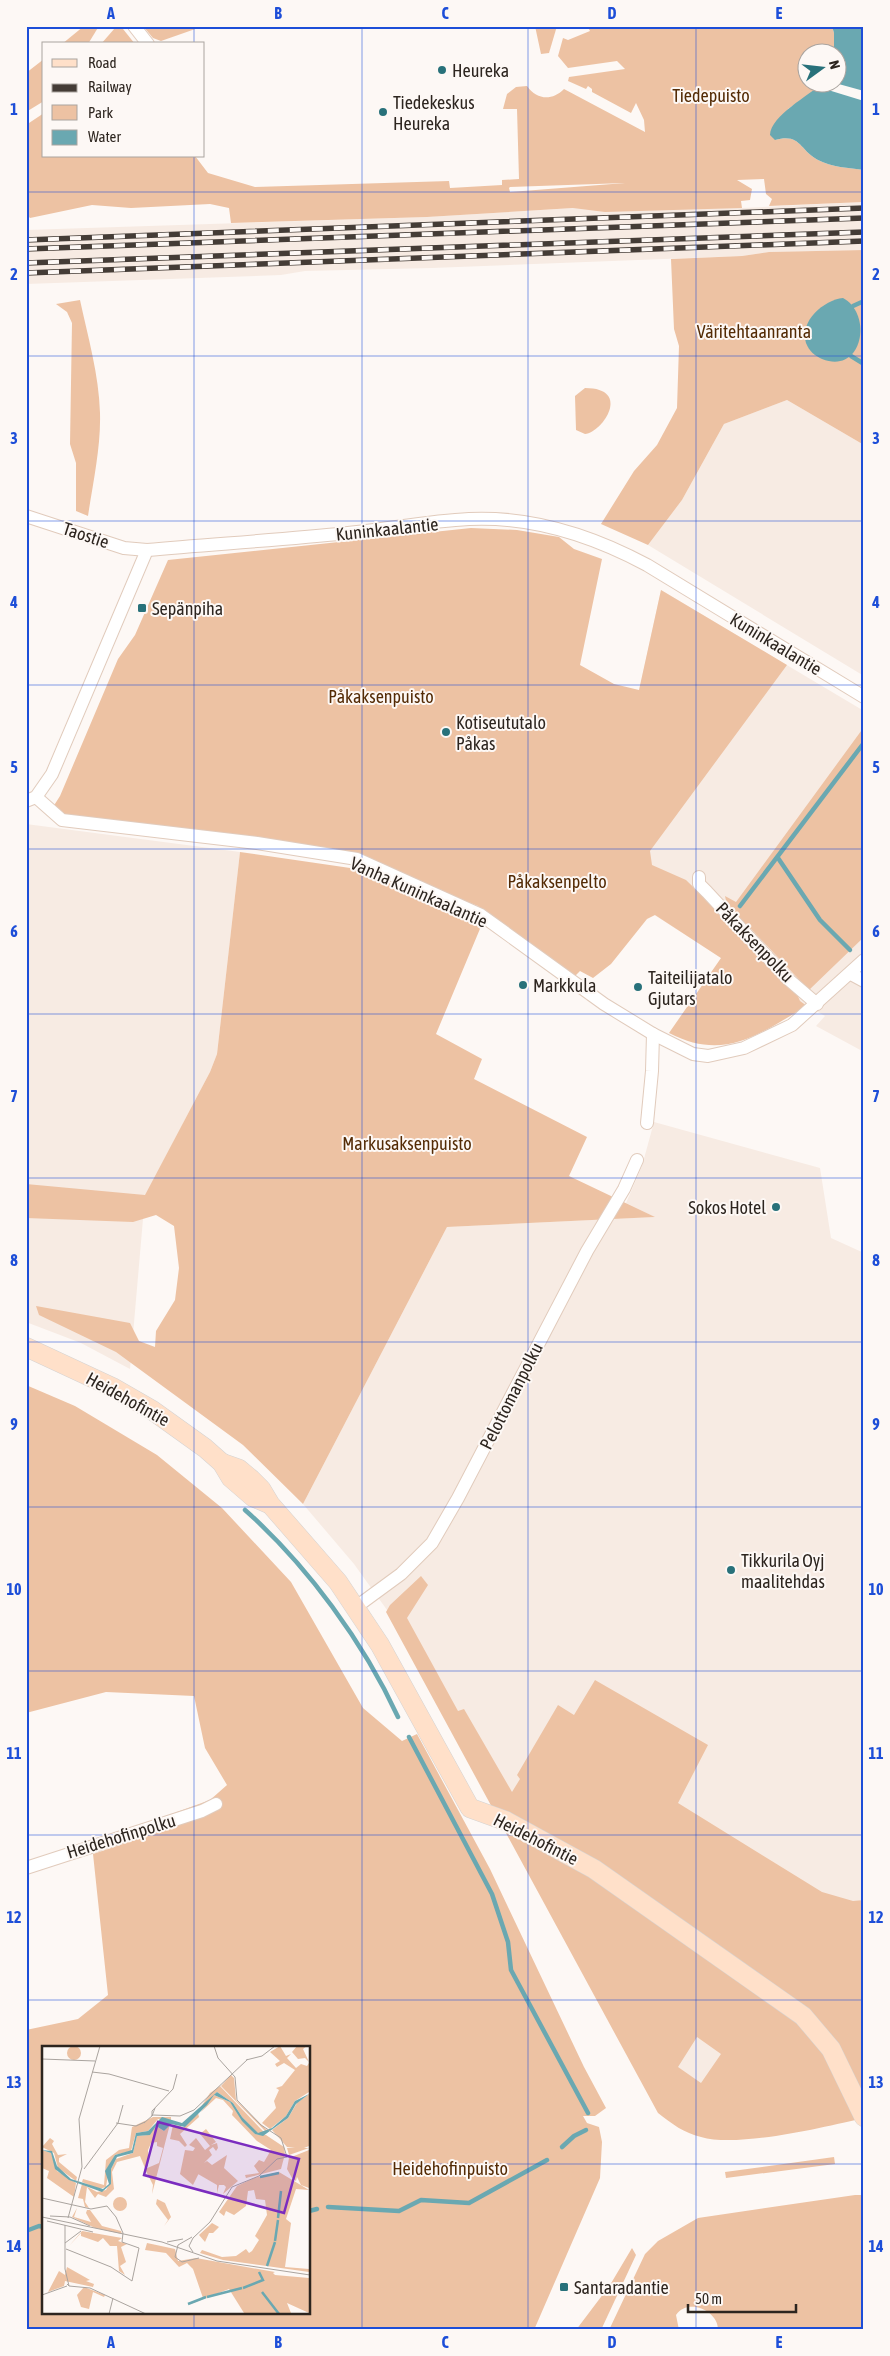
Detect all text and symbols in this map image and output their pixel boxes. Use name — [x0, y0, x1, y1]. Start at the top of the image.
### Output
text: A — [106, 4, 115, 22]
text: B — [274, 4, 282, 22]
text: C — [441, 4, 449, 22]
text: D — [608, 4, 617, 22]
text: E — [776, 4, 783, 22]
legend — [42, 42, 205, 158]
north arrow — [798, 42, 848, 92]
text: Road — [88, 54, 117, 71]
text: N — [826, 59, 843, 71]
place label: Heureka — [452, 60, 509, 81]
marker: Heureka — [436, 64, 448, 76]
text: Railway — [88, 78, 132, 95]
park label: Tiedepuisto — [672, 85, 750, 106]
place label: Tiedekeskus Heureka — [393, 92, 475, 134]
text: 1 — [10, 100, 18, 118]
text: 1 — [872, 100, 880, 118]
text: Park — [88, 104, 113, 121]
marker: Tiedekeskus Heureka — [377, 106, 389, 118]
text: Water — [88, 128, 121, 145]
text: 2 — [10, 265, 18, 283]
text: 2 — [872, 265, 880, 283]
park label: Väritehtaanranta — [697, 321, 811, 342]
text: 3 — [10, 429, 18, 447]
text: 3 — [872, 429, 880, 447]
street label: Kuninkaalantie — [335, 513, 439, 545]
street label: Taostie — [60, 518, 112, 552]
text: 4 — [9, 593, 18, 611]
text: 4 — [871, 593, 880, 611]
place label: Sepänpiha — [152, 598, 223, 619]
marker: Sepänpiha — [136, 602, 148, 614]
street label: Kuninkaalantie — [726, 608, 826, 680]
park label: Påkaksenpuisto — [328, 686, 434, 707]
place label: Kotiseututalo Påkas — [456, 712, 546, 754]
marker: Kotiseututalo Påkas — [440, 726, 452, 738]
text: 5 — [10, 758, 18, 776]
text: 5 — [872, 758, 880, 776]
street label: Vanha Kuninkaalantie — [347, 852, 491, 932]
park label: Påkaksenpelto — [507, 871, 607, 892]
street label: Påkaksenpolku — [712, 898, 798, 986]
text: 6 — [10, 922, 18, 940]
text: 6 — [872, 922, 880, 940]
place label: Taiteilijatalo Gjutars — [648, 967, 733, 1009]
place label: Markkula — [533, 975, 596, 996]
marker: Markkula — [517, 979, 529, 991]
marker: Taiteilijatalo Gjutars — [632, 981, 644, 993]
text: 7 — [10, 1087, 18, 1105]
text: 7 — [872, 1087, 880, 1105]
park label: Markusaksenpuisto — [342, 1133, 472, 1154]
place label: Sokos Hotel — [688, 1197, 766, 1218]
marker: Sokos Hotel — [770, 1201, 782, 1213]
text: 8 — [10, 1251, 18, 1269]
text: 8 — [872, 1251, 880, 1269]
street label: Pelottomanpolku — [475, 1339, 547, 1453]
street label: Heidehofintie — [83, 1368, 173, 1430]
text: 9 — [10, 1415, 18, 1433]
text: 9 — [872, 1415, 880, 1433]
place label: Tikkurila Oyj maalitehdas — [741, 1550, 825, 1592]
marker: Tikkurila Oyj maalitehdas — [725, 1564, 737, 1576]
text: 10 — [6, 1580, 22, 1598]
text: 10 — [868, 1580, 884, 1598]
text: 11 — [6, 1744, 22, 1762]
text: 11 — [868, 1744, 884, 1762]
street label: Heidehofinpolku — [64, 1809, 178, 1863]
street label: Heidehofintie — [490, 1809, 582, 1869]
text: 12 — [6, 1908, 22, 1926]
text: 12 — [868, 1908, 884, 1926]
inset map — [42, 2046, 310, 2314]
text: 13 — [6, 2073, 22, 2091]
text: 13 — [868, 2073, 884, 2091]
park label: Heidehofinpuisto — [392, 2158, 508, 2179]
text: 14 — [6, 2237, 22, 2255]
text: 14 — [868, 2237, 884, 2255]
place label: Santaradantie — [574, 2277, 669, 2298]
marker: Santaradantie — [558, 2281, 570, 2293]
scale bar — [688, 2281, 795, 2313]
text: 50 m — [695, 2290, 722, 2307]
text: A — [106, 2333, 115, 2351]
text: B — [274, 2333, 282, 2351]
text: C — [441, 2333, 449, 2351]
text: D — [608, 2333, 617, 2351]
text: E — [776, 2333, 783, 2351]

